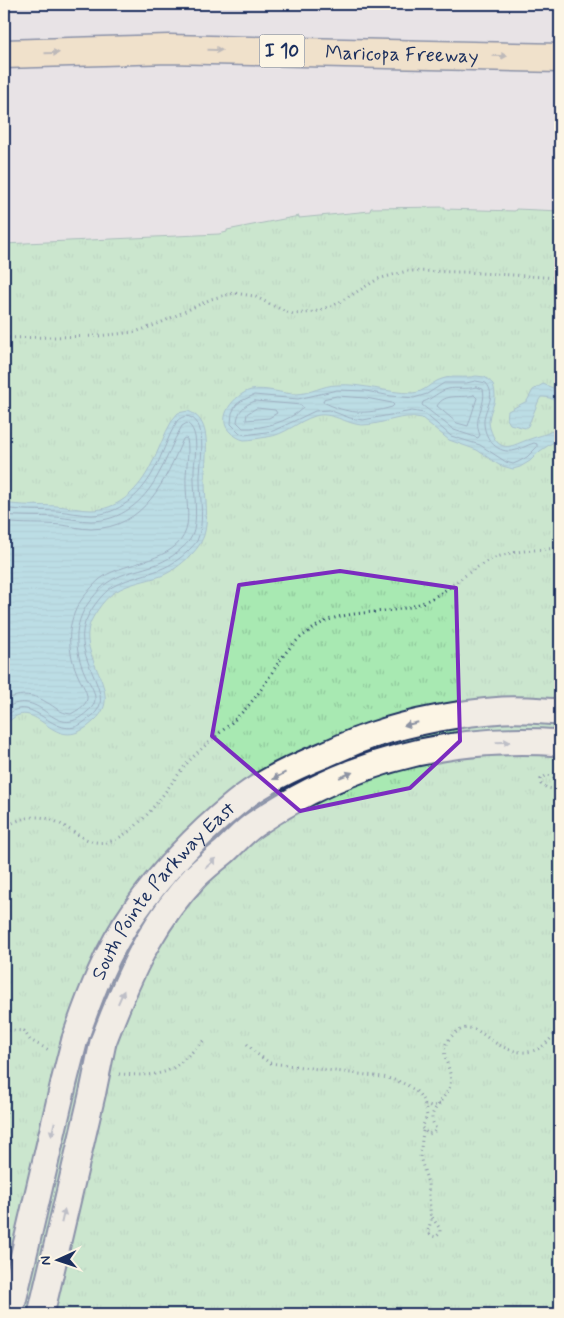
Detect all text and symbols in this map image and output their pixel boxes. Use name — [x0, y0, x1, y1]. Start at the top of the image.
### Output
road number: I 10 — [260, 34, 304, 68]
street label: Maricopa Freeway — [325, 39, 479, 70]
one-way arrow — [207, 46, 223, 54]
one-way arrow — [45, 48, 61, 56]
one-way arrow — [492, 52, 508, 60]
one-way arrow — [403, 720, 418, 728]
one-way arrow — [495, 738, 511, 746]
one-way arrow — [339, 771, 354, 779]
one-way arrow — [272, 772, 286, 781]
street label: South Pointe Parkway East — [85, 796, 241, 984]
one-way arrow — [205, 857, 217, 869]
one-way arrow — [118, 990, 126, 1004]
one-way arrow — [49, 1122, 57, 1137]
one-way arrow — [59, 1208, 67, 1223]
north arrow — [32, 1236, 82, 1286]
text: N — [37, 1255, 55, 1266]

